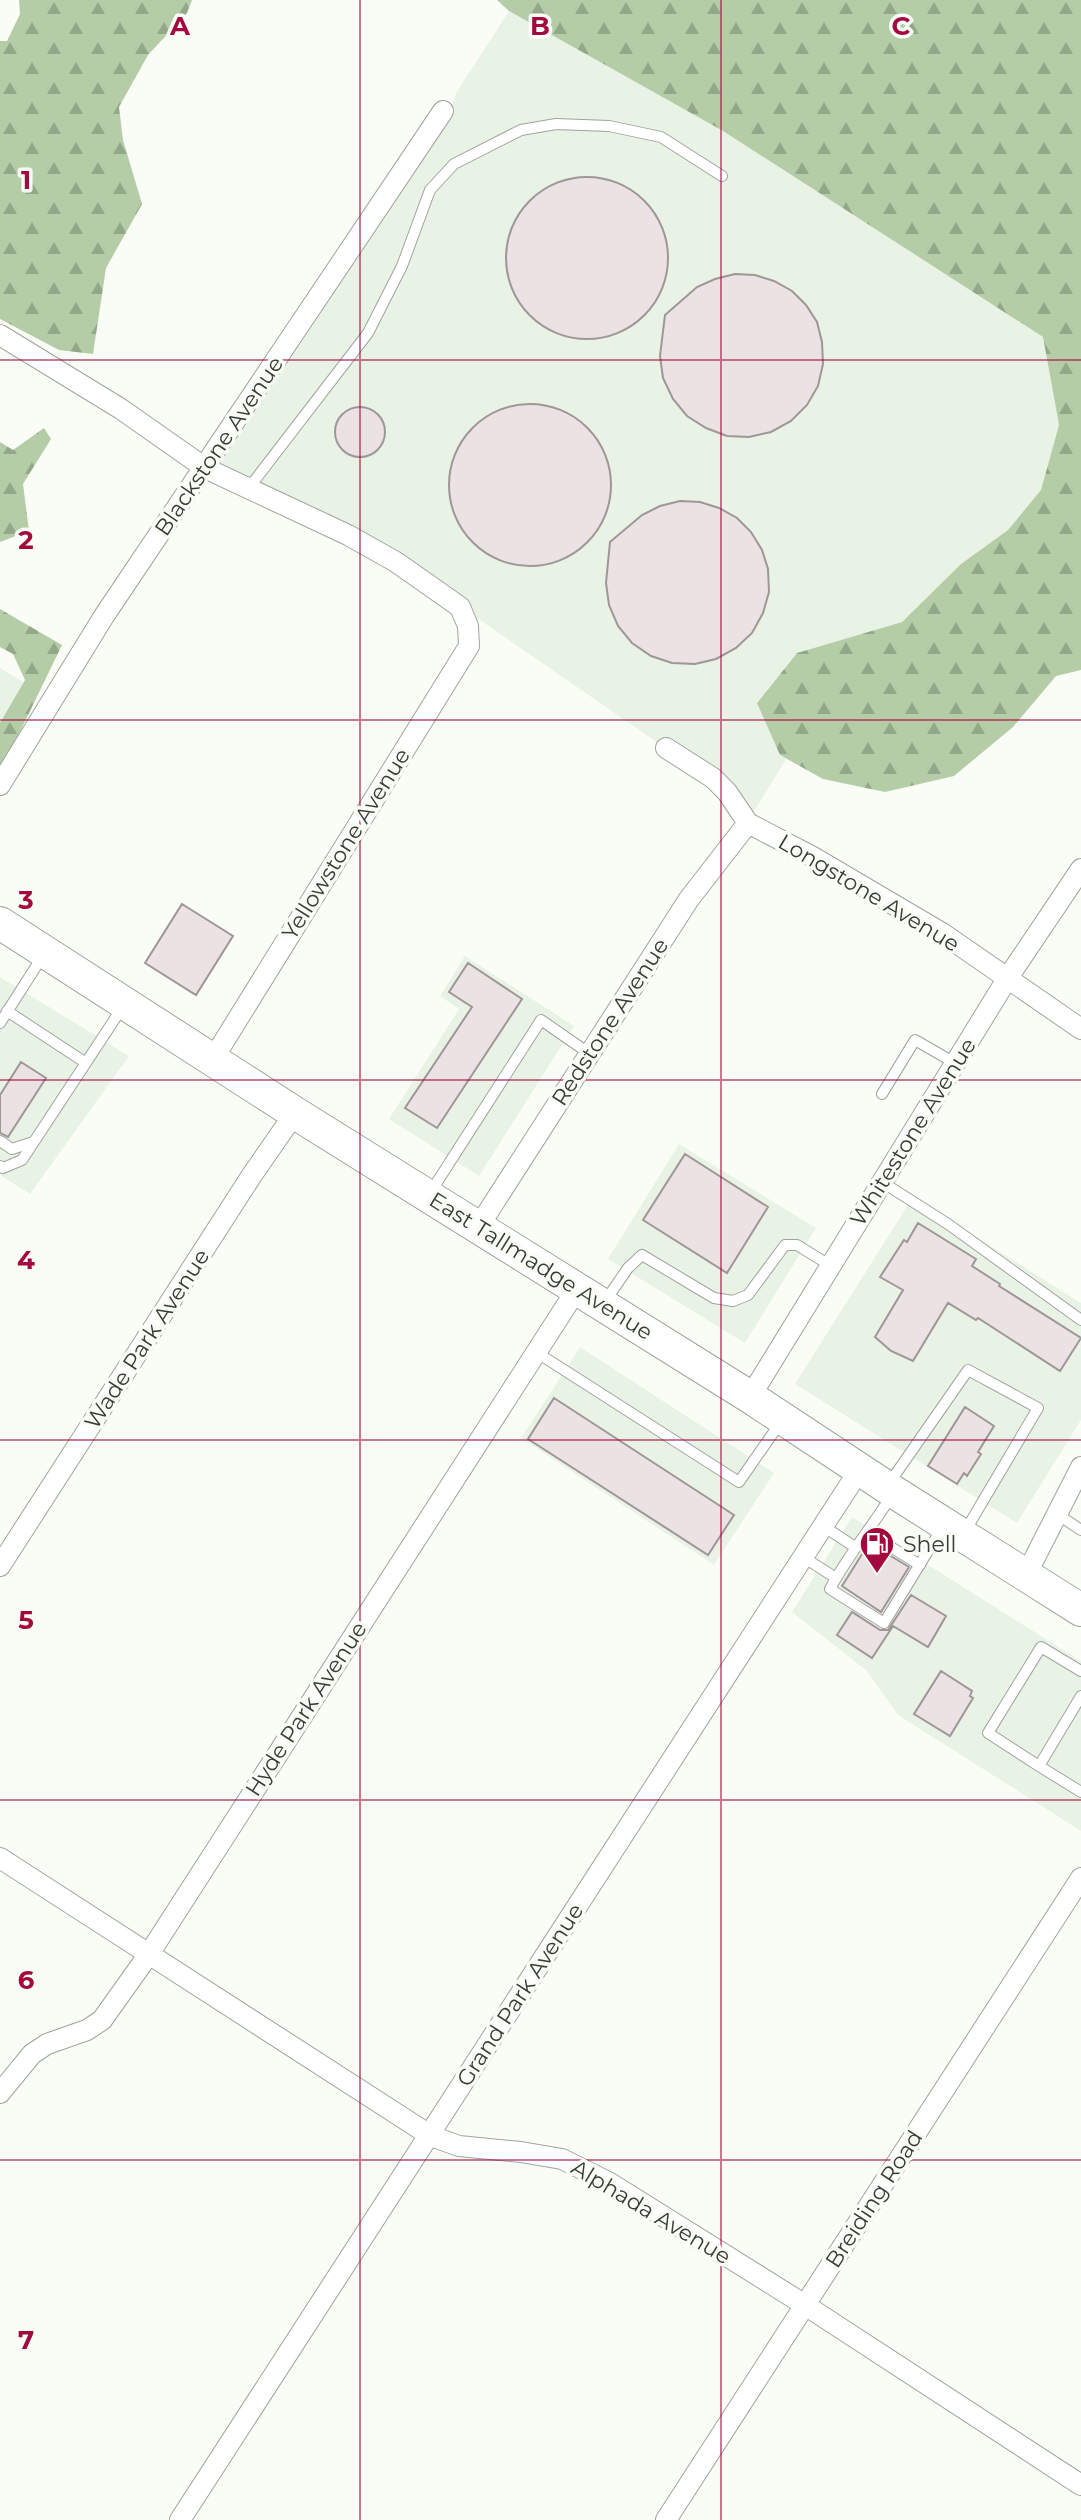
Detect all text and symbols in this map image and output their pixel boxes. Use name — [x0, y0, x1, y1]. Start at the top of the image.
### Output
text: A — [169, 10, 191, 42]
text: B — [530, 10, 550, 42]
text: C — [892, 10, 911, 42]
text: 1 — [21, 164, 31, 196]
street label: Blackstone Avenue — [149, 351, 289, 541]
text: 2 — [18, 524, 34, 556]
street label: Yellowstone Avenue — [276, 743, 416, 945]
street label: Longstone Avenue — [774, 828, 964, 958]
text: 3 — [17, 884, 34, 916]
street label: Redstone Avenue — [546, 933, 674, 1111]
street label: Whitestone Avenue — [844, 1033, 982, 1231]
street label: East Tallmadge Avenue — [424, 1186, 658, 1346]
text: 4 — [17, 1244, 35, 1276]
street label: Wade Park Avenue — [79, 1244, 215, 1434]
fuel station icon: Shell — [858, 1525, 896, 1575]
place label: Shell — [903, 1531, 957, 1558]
text: 5 — [18, 1604, 34, 1636]
street label: Hyde Park Avenue — [240, 1617, 372, 1801]
street label: Grand Park Avenue — [451, 1899, 589, 2091]
text: 6 — [18, 1964, 35, 1996]
street label: Breiding Road — [820, 2125, 928, 2273]
street label: Alphada Avenue — [566, 2154, 736, 2270]
text: 7 — [18, 2324, 34, 2356]

